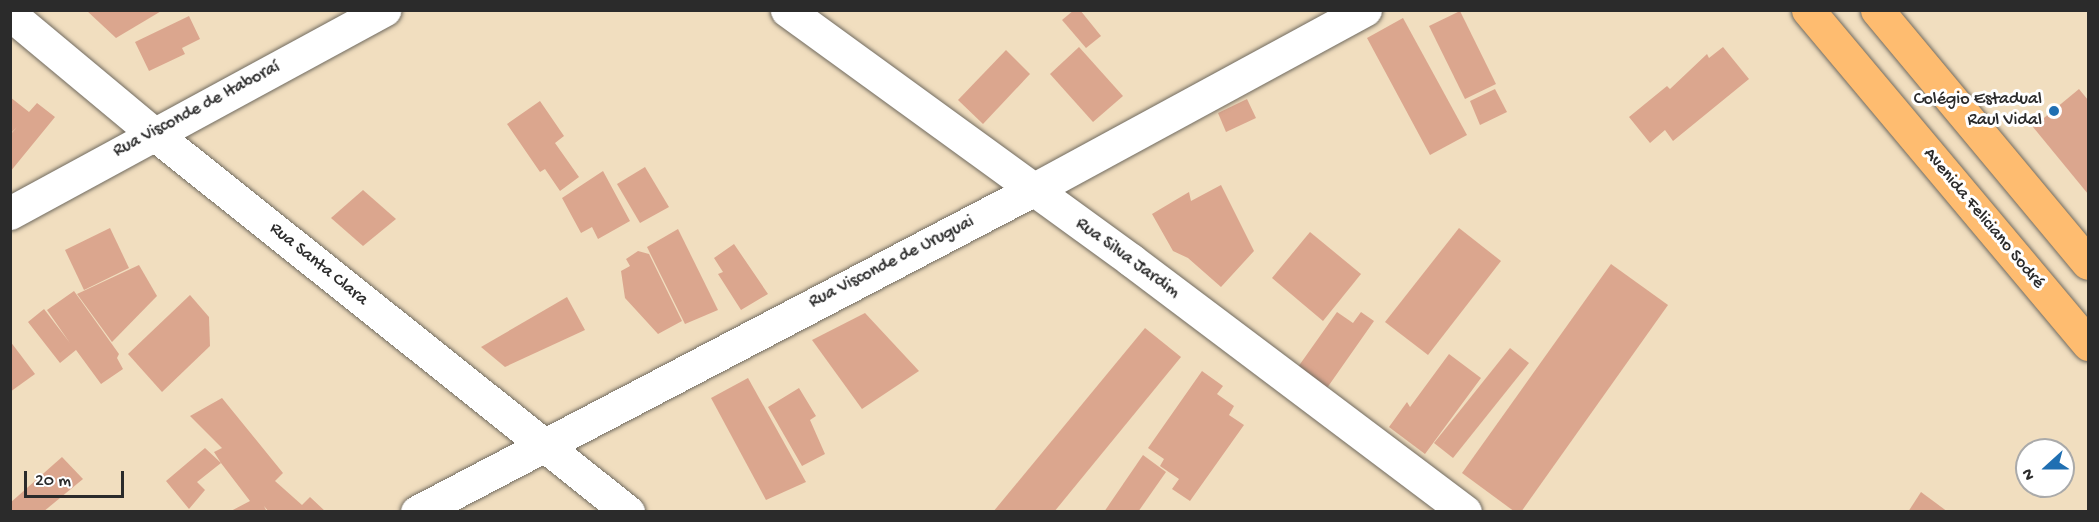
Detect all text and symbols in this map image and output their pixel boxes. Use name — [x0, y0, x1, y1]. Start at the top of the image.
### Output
street label: Rua Visconde de Itaboraí — [110, 57, 284, 163]
place label: Colégio Estadual Raul Vidal — [1914, 90, 2042, 132]
marker: Colégio Estadual Raul Vidal — [2047, 104, 2061, 118]
street label: Avenida Feliciano Sodré — [1918, 144, 2048, 294]
street label: Rua Visconde de Uruguai — [806, 212, 978, 314]
street label: Rua Silva Jardim — [1071, 214, 1183, 304]
street label: Rua Santa Clara — [264, 219, 372, 311]
north arrow — [2015, 438, 2075, 498]
scale bar — [27, 459, 128, 497]
text: N — [2019, 466, 2040, 482]
text: 20 m — [35, 471, 71, 492]

